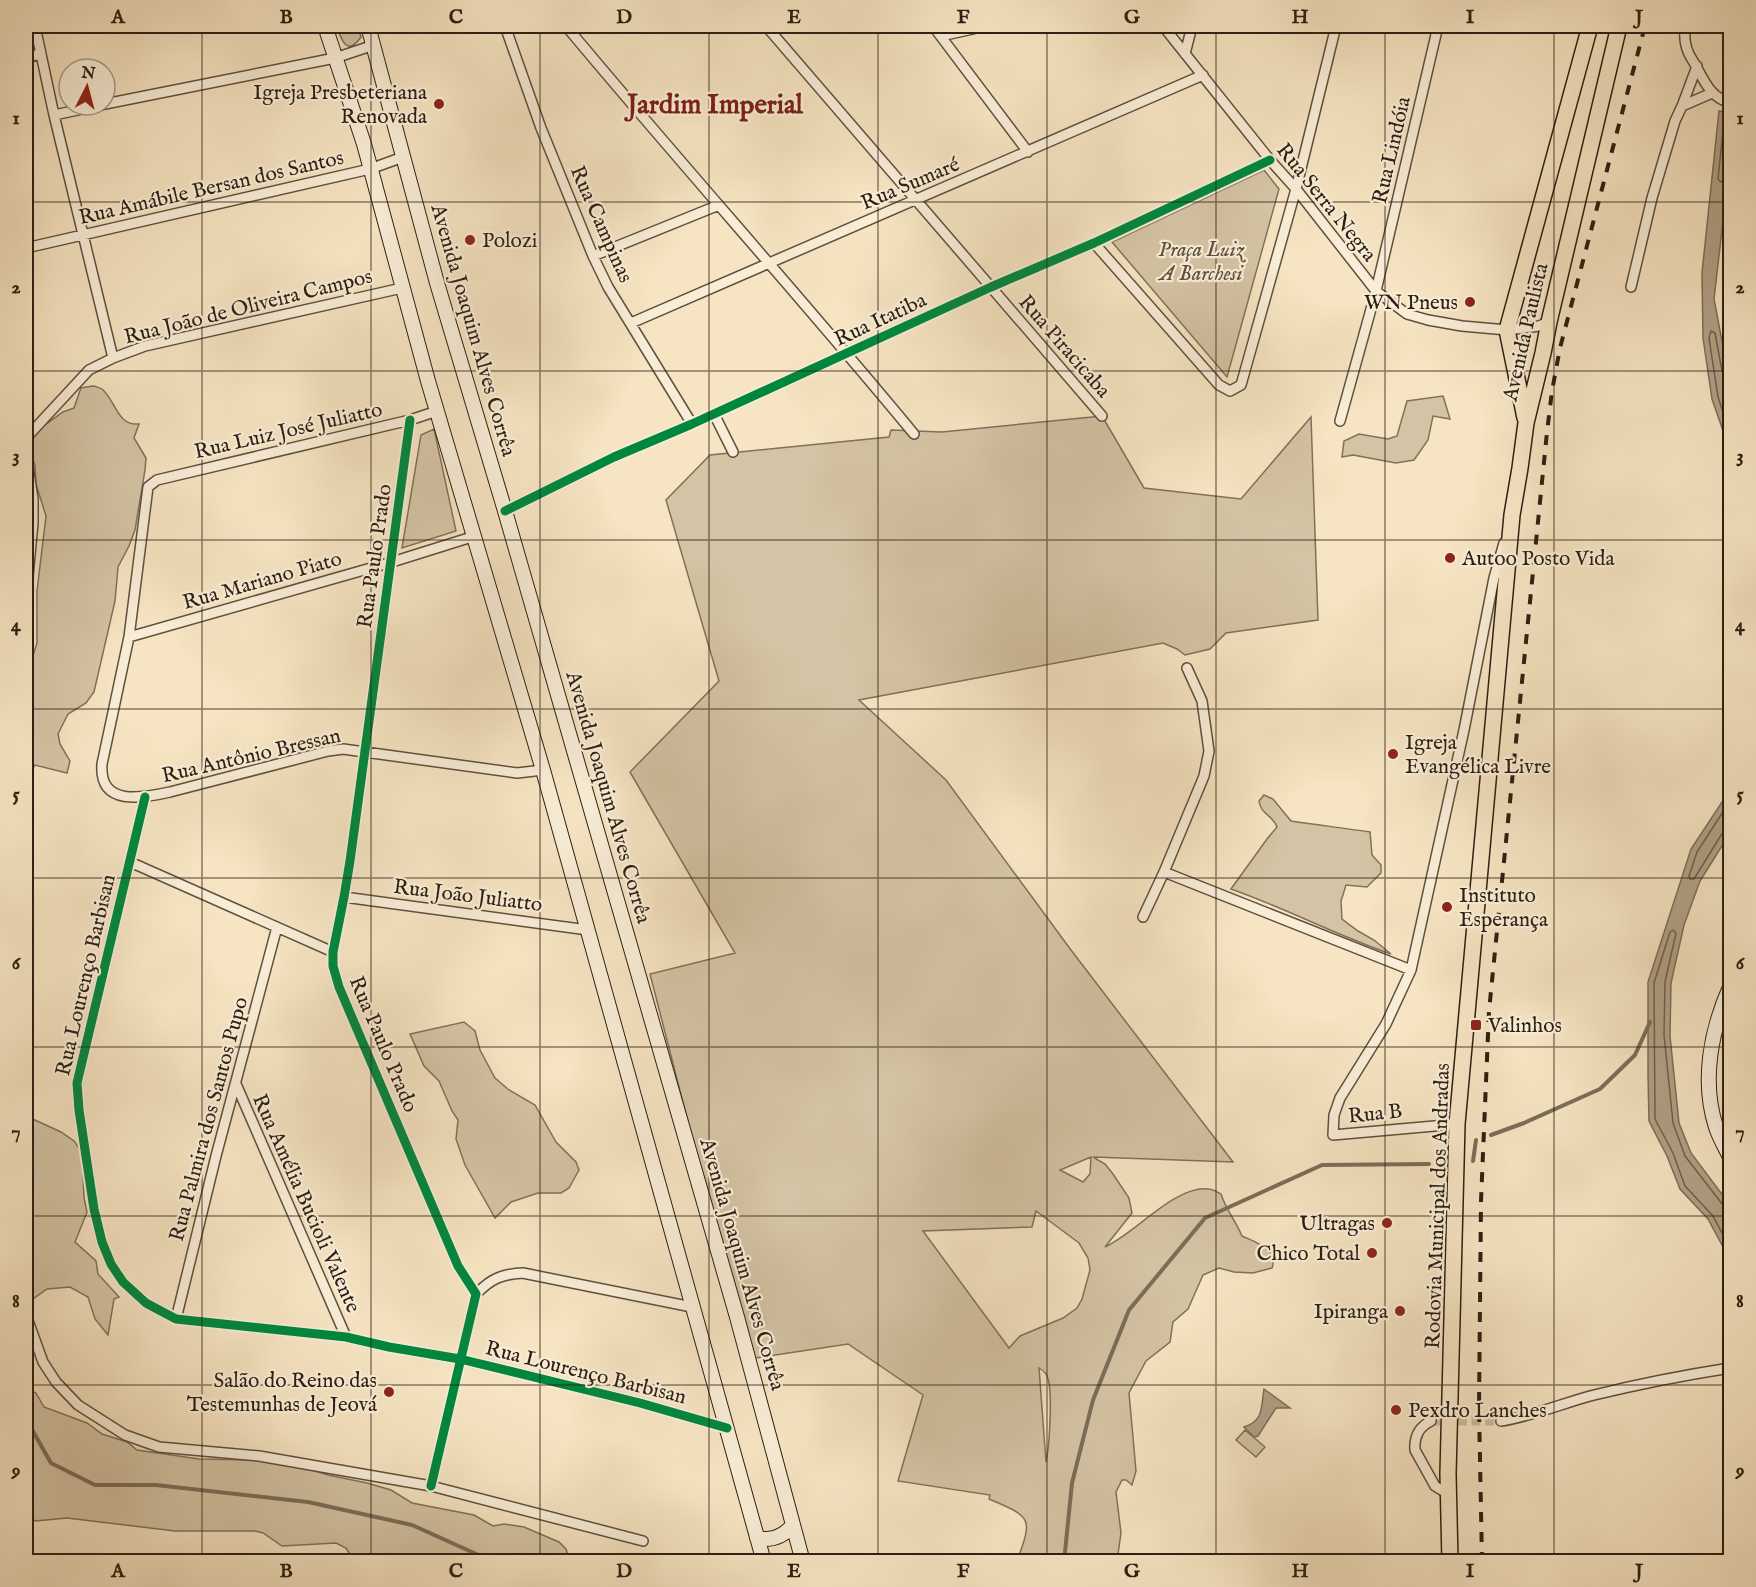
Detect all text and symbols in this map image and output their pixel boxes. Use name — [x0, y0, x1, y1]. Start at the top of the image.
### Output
text: A — [110, 5, 126, 30]
text: B — [279, 5, 293, 30]
text: C — [449, 5, 463, 30]
text: D — [616, 5, 632, 30]
text: E — [787, 5, 801, 30]
text: F — [957, 5, 970, 30]
text: G — [1124, 5, 1141, 30]
text: H — [1291, 5, 1309, 30]
text: I — [1466, 5, 1475, 30]
text: J — [1632, 5, 1644, 30]
north arrow — [57, 57, 117, 117]
text: N — [79, 63, 96, 85]
place label: Igreja Presbeteriana Renovada — [253, 80, 428, 131]
district label: Jardim Imperial — [624, 89, 804, 123]
street label: Rua Lindóia — [1367, 93, 1418, 207]
marker: Igreja Presbeteriana Renovada — [432, 97, 446, 111]
text: 1 — [12, 106, 20, 131]
text: 1 — [1736, 106, 1744, 131]
street label: Rua Serra Negra — [1270, 138, 1383, 269]
street label: Rua Amábile Bersan dos Santos — [76, 145, 347, 232]
street label: Rua Sumaré — [857, 151, 964, 217]
street label: Rua Campinas — [563, 162, 638, 287]
street label: Avenida Joaquim Alves Corrêa — [423, 200, 522, 461]
place label: Polozi — [482, 228, 537, 255]
marker: Polozi — [463, 233, 477, 247]
park label: Praça Luiz A Barchesi — [1157, 237, 1246, 288]
street label: Avenida Paulista — [1497, 260, 1556, 405]
street label: Rua João de Oliveira Campos — [121, 264, 375, 351]
text: 2 — [11, 275, 21, 300]
text: 2 — [1735, 275, 1745, 300]
street label: Rua Itatiba — [830, 287, 932, 353]
street label: Rua Piracicaba — [1012, 290, 1117, 405]
place label: WN Pneus — [1364, 290, 1458, 317]
marker: WN Pneus — [1463, 295, 1477, 309]
street label: Rua Luiz José Juliatto — [192, 397, 385, 466]
text: 3 — [12, 444, 20, 469]
text: 3 — [1736, 444, 1744, 469]
street label: Rua Paulo Prado — [352, 482, 399, 630]
street label: Rua Mariano Piato — [180, 546, 345, 617]
place label: Autoo Posto Vida — [1461, 546, 1615, 573]
marker: Autoo Posto Vida — [1443, 551, 1457, 565]
text: 4 — [11, 613, 22, 638]
text: 4 — [1735, 613, 1746, 638]
street label: Avenida Joaquim Alves Corrêa — [558, 667, 657, 928]
street label: Rua Antônio Bressan — [159, 723, 344, 790]
place label: Igreja Evangélica Livre — [1405, 730, 1551, 781]
marker: Igreja Evangélica Livre — [1386, 747, 1400, 761]
text: 5 — [12, 782, 20, 807]
text: 5 — [1736, 782, 1744, 807]
street label: Rua Lourenço Barbisan — [50, 872, 123, 1079]
street label: Rua João Juliatto — [392, 874, 544, 919]
place label: Instituto Esperança — [1459, 883, 1549, 934]
marker: Instituto Esperança — [1440, 900, 1454, 914]
text: 6 — [12, 951, 22, 976]
text: 6 — [1736, 951, 1746, 976]
street label: Rua Paulo Prado — [342, 972, 423, 1117]
street label: Rua Palmira dos Santos Pupo — [164, 994, 255, 1245]
place label: Valinhos — [1487, 1013, 1562, 1040]
marker: Valinhos — [1469, 1018, 1483, 1032]
street label: Rodovia Municipal dos Andradas — [1420, 1063, 1457, 1349]
street label: Rua Amélia Bucioli Valente — [245, 1090, 366, 1318]
street label: Rua B — [1347, 1098, 1404, 1131]
text: 7 — [11, 1120, 21, 1145]
text: 7 — [1735, 1120, 1745, 1145]
street label: Avenida Joaquim Alves Corrêa — [692, 1134, 791, 1395]
place label: Ultragas — [1299, 1211, 1375, 1238]
marker: Ultragas — [1380, 1216, 1394, 1230]
place label: Chico Total — [1257, 1241, 1360, 1268]
marker: Chico Total — [1365, 1246, 1379, 1260]
text: 8 — [12, 1289, 20, 1314]
text: 8 — [1736, 1289, 1744, 1314]
place label: Ipiranga — [1314, 1299, 1389, 1326]
marker: Ipiranga — [1393, 1304, 1407, 1318]
street label: Rua Lourenço Barbisan — [482, 1335, 689, 1411]
place label: Salão do Reino das Testemunhas de Jeová — [187, 1368, 378, 1419]
marker: Salão do Reino das Testemunhas de Jeová — [382, 1385, 396, 1399]
place label: Pexdro Lanches — [1408, 1398, 1547, 1425]
marker: Pexdro Lanches — [1389, 1403, 1403, 1417]
text: 9 — [11, 1458, 21, 1483]
text: 9 — [1735, 1458, 1745, 1483]
text: A — [110, 1559, 126, 1584]
text: B — [279, 1559, 293, 1584]
text: C — [449, 1559, 463, 1584]
text: D — [616, 1559, 632, 1584]
text: E — [787, 1559, 801, 1584]
text: F — [957, 1559, 970, 1584]
text: G — [1124, 1559, 1141, 1584]
text: H — [1291, 1559, 1309, 1584]
text: I — [1466, 1559, 1475, 1584]
text: J — [1632, 1559, 1644, 1584]

